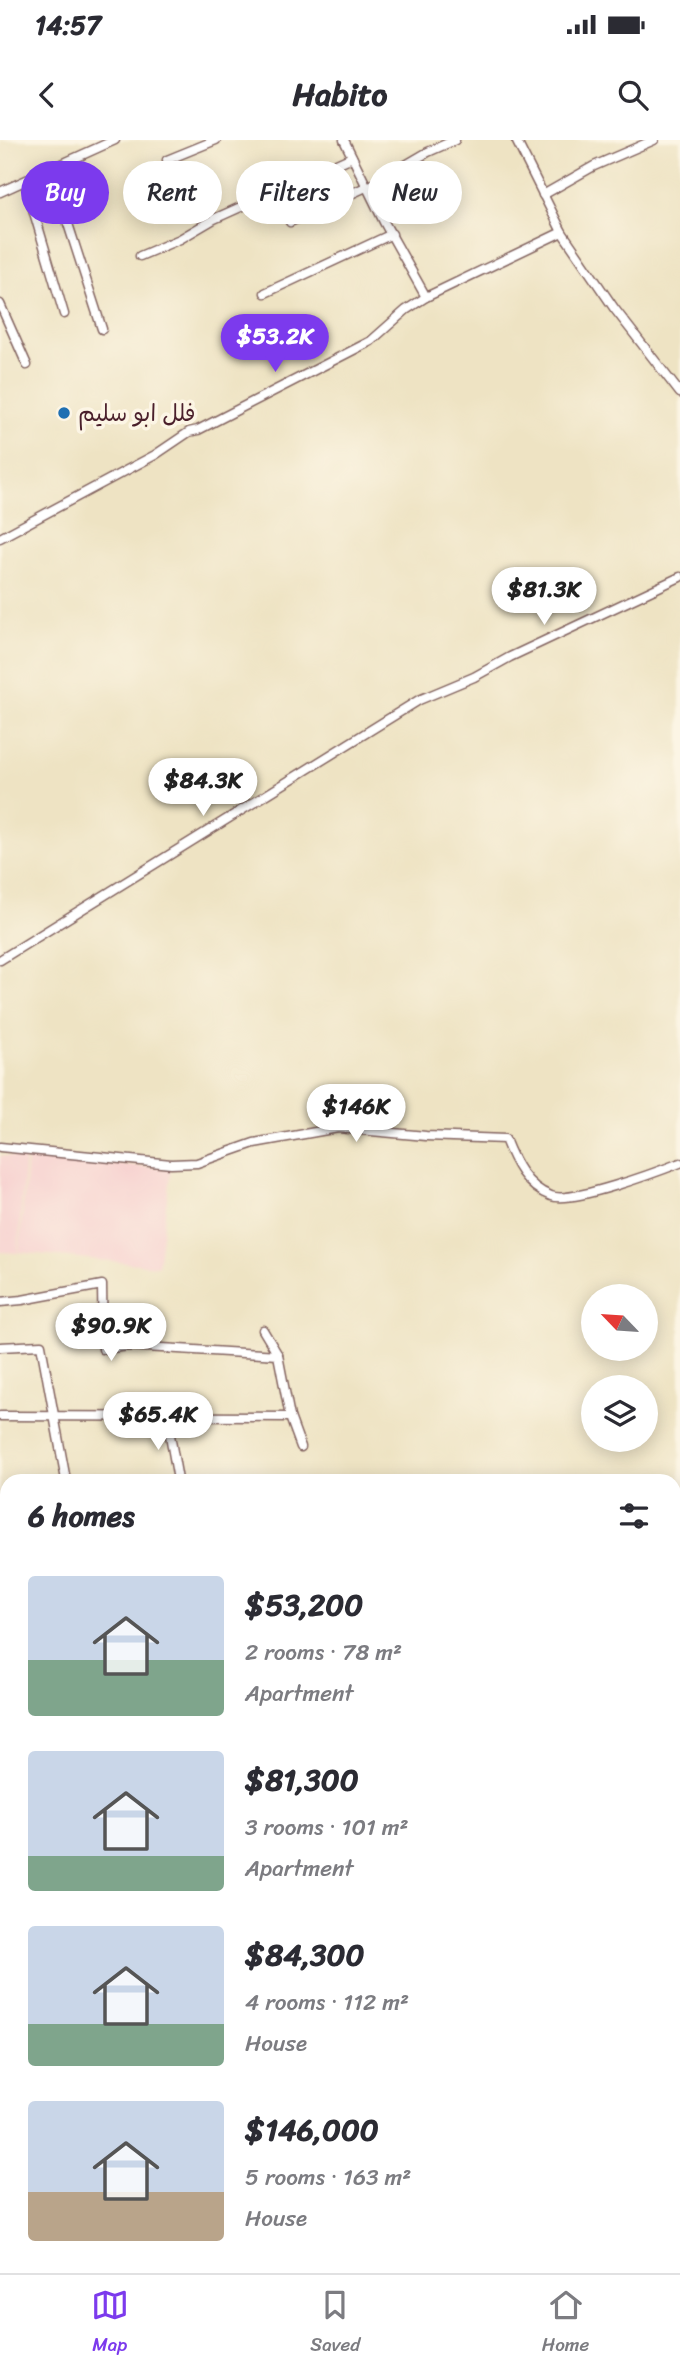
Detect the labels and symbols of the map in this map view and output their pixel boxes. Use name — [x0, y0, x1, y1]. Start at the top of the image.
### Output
pin: $53.2K — [218, 314, 332, 374]
place label: فلل ابو سليم — [78, 393, 196, 434]
marker: فلل ابو سليم — [56, 405, 72, 421]
pin: $81.3K — [487, 568, 601, 627]
pin: $84.3K — [146, 758, 260, 818]
pin: $146K — [307, 1084, 405, 1144]
north arrow — [581, 1284, 658, 1362]
pin: $90.9K — [54, 1304, 168, 1363]
pin: $65.4K — [101, 1392, 215, 1452]

